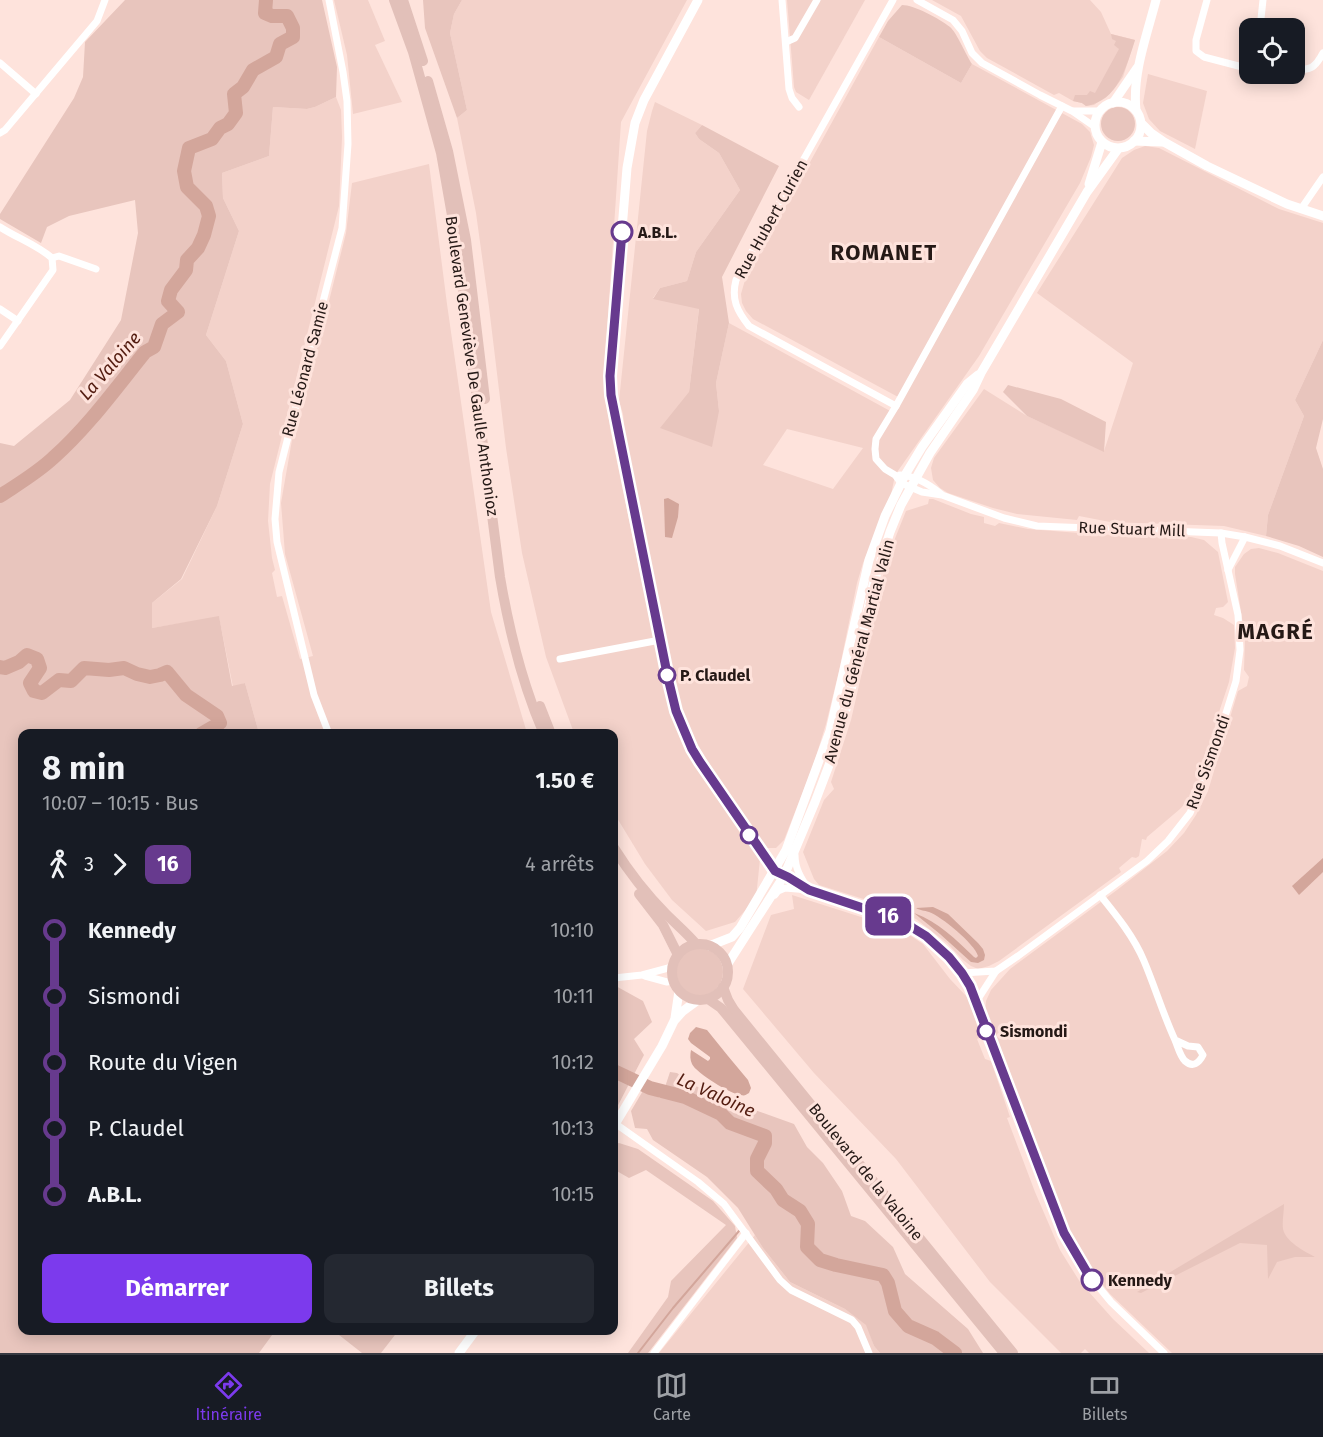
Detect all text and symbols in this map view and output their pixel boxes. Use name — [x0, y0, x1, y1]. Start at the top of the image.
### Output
map controls — [1239, 18, 1305, 84]
button: locate — [1239, 18, 1305, 84]
street label: Rue Hubert Curien — [730, 156, 812, 282]
street label: Boulevard Geneviève De Gaulle Anthonioz — [442, 215, 502, 517]
marker: A.B.L. — [611, 221, 633, 243]
place label: A.B.L. — [637, 223, 677, 242]
district label: ROMANET — [830, 239, 938, 266]
street label: Rue Léonard Samie — [278, 299, 332, 439]
water label: La Valoine — [74, 327, 146, 405]
street label: Rue Stuart Mill — [1078, 518, 1186, 540]
street label: Avenue du Général Martial Valin — [820, 537, 898, 765]
district label: MAGRÉ — [1238, 618, 1314, 645]
marker: P. Claudel — [658, 666, 676, 684]
place label: P. Claudel — [680, 666, 750, 685]
street label: Rue Sismondi — [1182, 712, 1234, 812]
text: 8 min — [42, 748, 125, 788]
text: 1.50 € — [535, 767, 594, 794]
text: 10:07 – 10:15 · Bus — [42, 791, 198, 815]
unlabelled marker — [740, 826, 758, 844]
icon: walk — [42, 848, 75, 881]
icon: forward — [103, 848, 136, 881]
text: 16 — [157, 851, 179, 877]
text: 3 — [84, 852, 94, 876]
text: 4 arrêts — [525, 852, 594, 876]
line badge: 16 — [861, 896, 915, 936]
text: 16 — [877, 903, 899, 929]
text: Kennedy — [88, 917, 176, 944]
text: 10:10 — [550, 918, 594, 942]
text: Sismondi — [88, 983, 180, 1010]
text: 10:11 — [553, 984, 594, 1008]
marker: Sismondi — [977, 1022, 995, 1040]
place label: Sismondi — [1000, 1022, 1068, 1041]
text: Route du Vigen — [88, 1049, 238, 1076]
text: 10:12 — [552, 1050, 594, 1074]
water label: La Valoine — [673, 1068, 759, 1122]
street label: Boulevard de la Valoine — [805, 1100, 927, 1244]
text: P. Claudel — [88, 1115, 184, 1142]
text: 10:13 — [552, 1116, 594, 1140]
text: A.B.L. — [88, 1181, 142, 1208]
text: 10:15 — [552, 1182, 594, 1206]
button: Démarrer — [42, 1254, 312, 1323]
button: Billets — [324, 1254, 594, 1323]
marker: Kennedy — [1081, 1269, 1103, 1291]
place label: Kennedy — [1108, 1271, 1173, 1290]
tab: Itinéraire — [196, 1369, 262, 1424]
tab: Carte — [653, 1369, 691, 1424]
tab: Billets — [1082, 1369, 1127, 1424]

